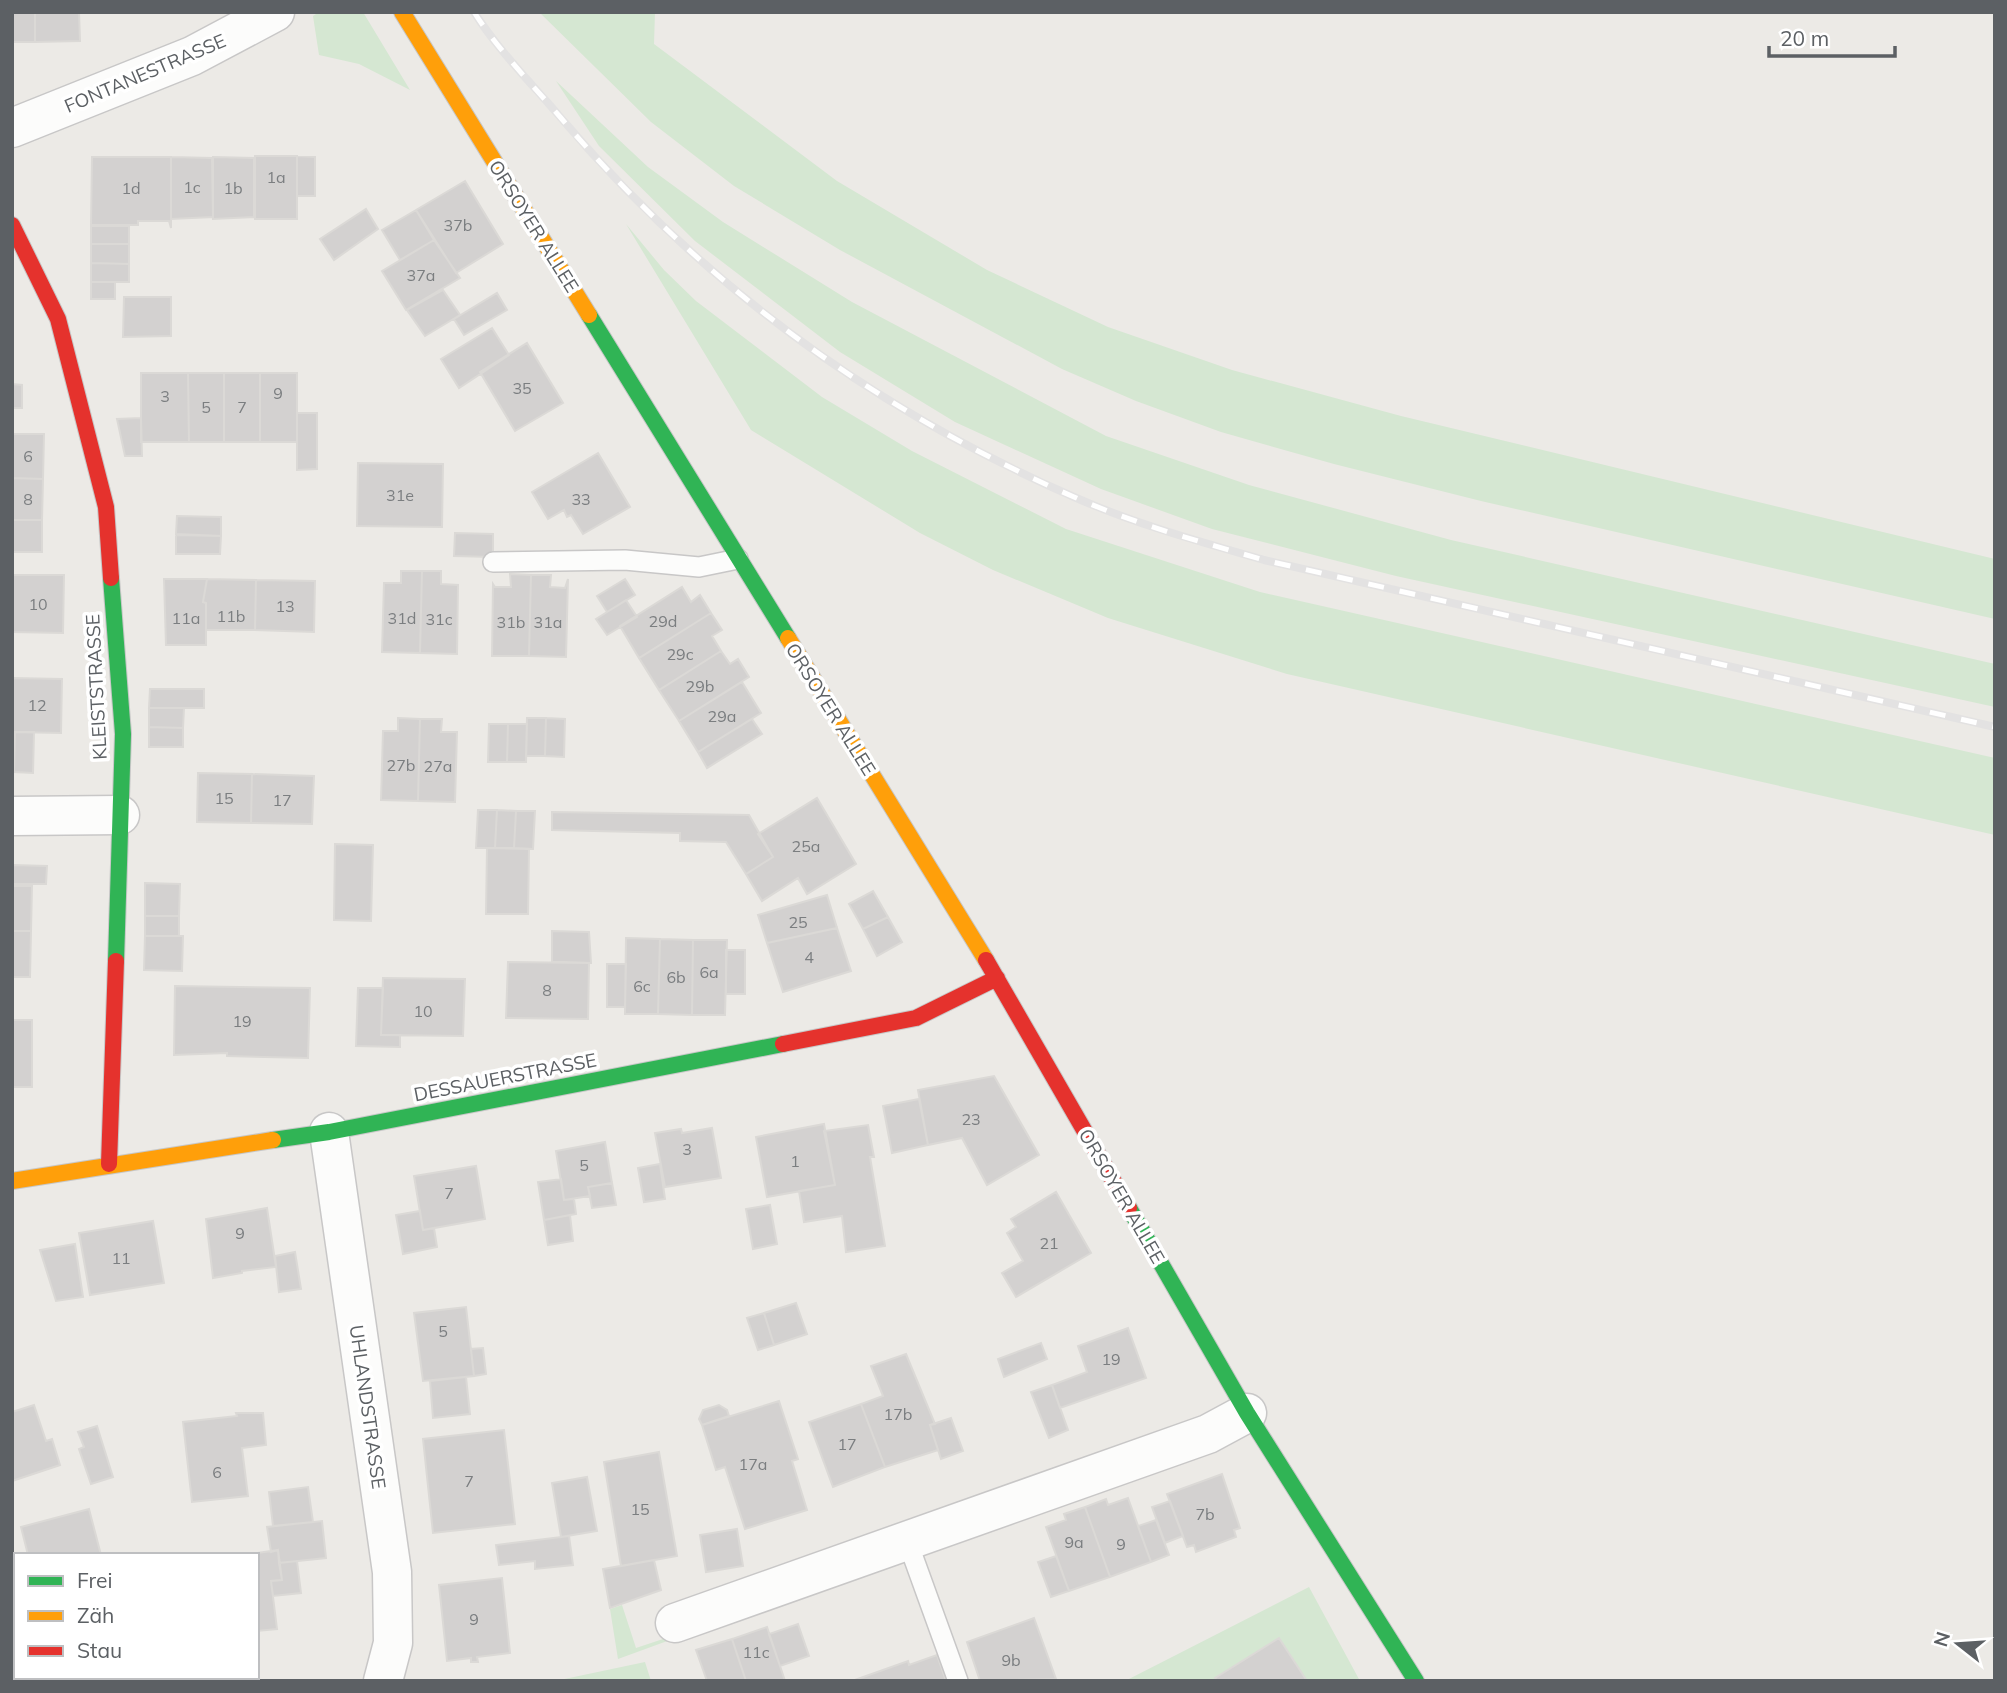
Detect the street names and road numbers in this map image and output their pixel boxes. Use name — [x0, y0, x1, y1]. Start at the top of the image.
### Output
street label: FONTANESTRASSE — [61, 28, 229, 118]
street label: ORSOYER ALLEE — [484, 155, 584, 297]
street label: KLEISTSTRASSE — [80, 614, 112, 760]
street label: ORSOYER ALLEE — [781, 638, 881, 780]
street label: DESSAUERSTRASSE — [412, 1048, 598, 1106]
street label: ORSOYER ALLEE — [1074, 1124, 1170, 1268]
street label: UHLANDSTRASSE — [345, 1323, 391, 1491]

